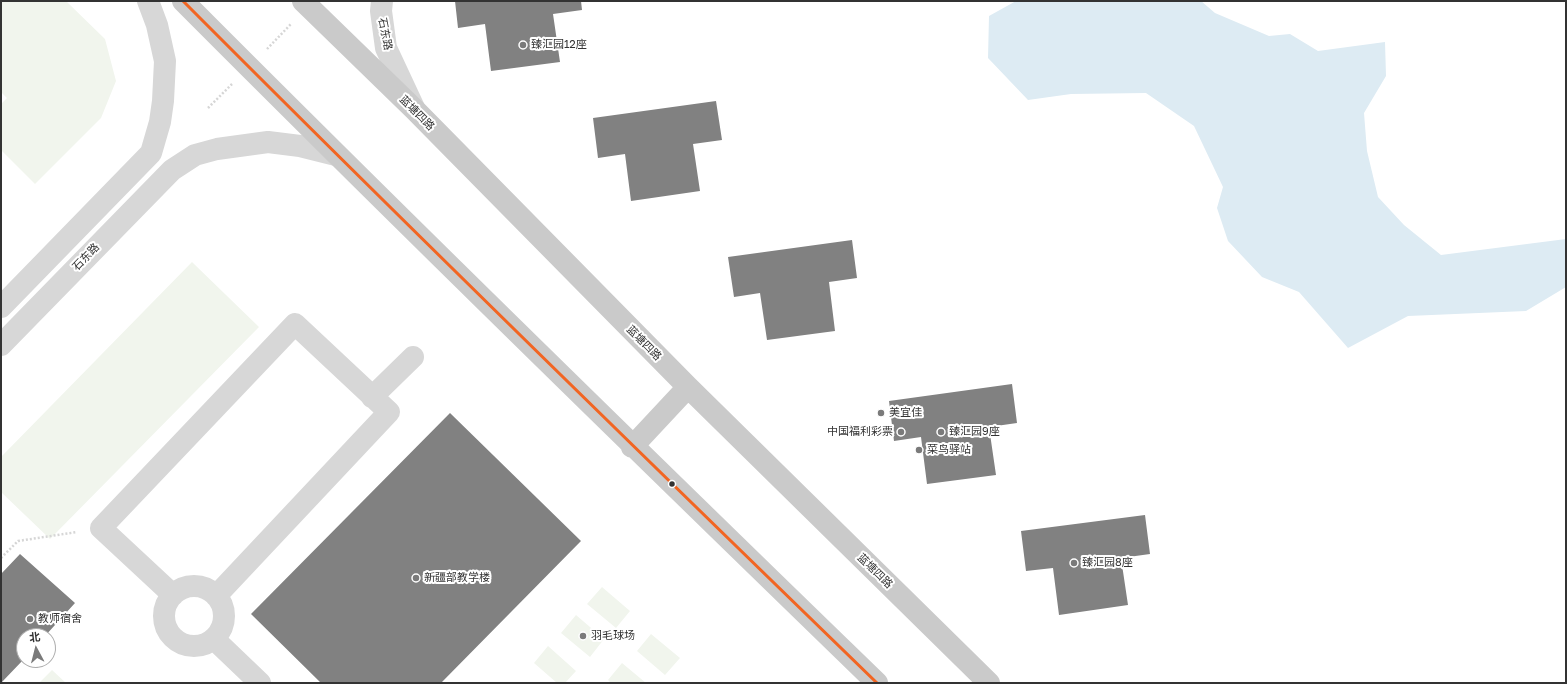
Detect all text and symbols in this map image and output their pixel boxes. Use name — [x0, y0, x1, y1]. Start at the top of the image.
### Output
street label: 石东路 — [375, 17, 395, 51]
place label: 臻汇园12座 — [531, 38, 587, 52]
marker: 臻汇园12座 — [518, 40, 528, 50]
street label: 蓝塘四路 — [397, 93, 437, 133]
street label: 石东路 — [70, 241, 102, 273]
street label: 蓝塘四路 — [624, 323, 664, 363]
place label: 美宜佳 — [889, 406, 922, 420]
marker: 美宜佳 — [876, 408, 886, 418]
place label: 中国福利彩票 — [827, 425, 893, 439]
place label: 臻汇园9座 — [949, 425, 1000, 439]
marker: 中国福利彩票 — [896, 427, 906, 437]
marker: 臻汇园9座 — [936, 427, 946, 437]
place label: 菜鸟驿站 — [927, 443, 971, 457]
marker: 菜鸟驿站 — [914, 445, 924, 455]
unlabelled marker — [667, 479, 677, 489]
street label: 蓝塘四路 — [855, 551, 895, 591]
place label: 臻汇园8座 — [1082, 556, 1133, 570]
marker: 臻汇园8座 — [1069, 558, 1079, 568]
place label: 新疆部教学楼 — [424, 571, 490, 585]
marker: 新疆部教学楼 — [411, 573, 421, 583]
place label: 教师宿舍 — [38, 612, 82, 626]
marker: 教师宿舍 — [25, 614, 35, 624]
north arrow — [16, 628, 56, 668]
text: 北 — [28, 629, 41, 644]
place label: 羽毛球场 — [591, 629, 635, 643]
marker: 羽毛球场 — [578, 631, 588, 641]

